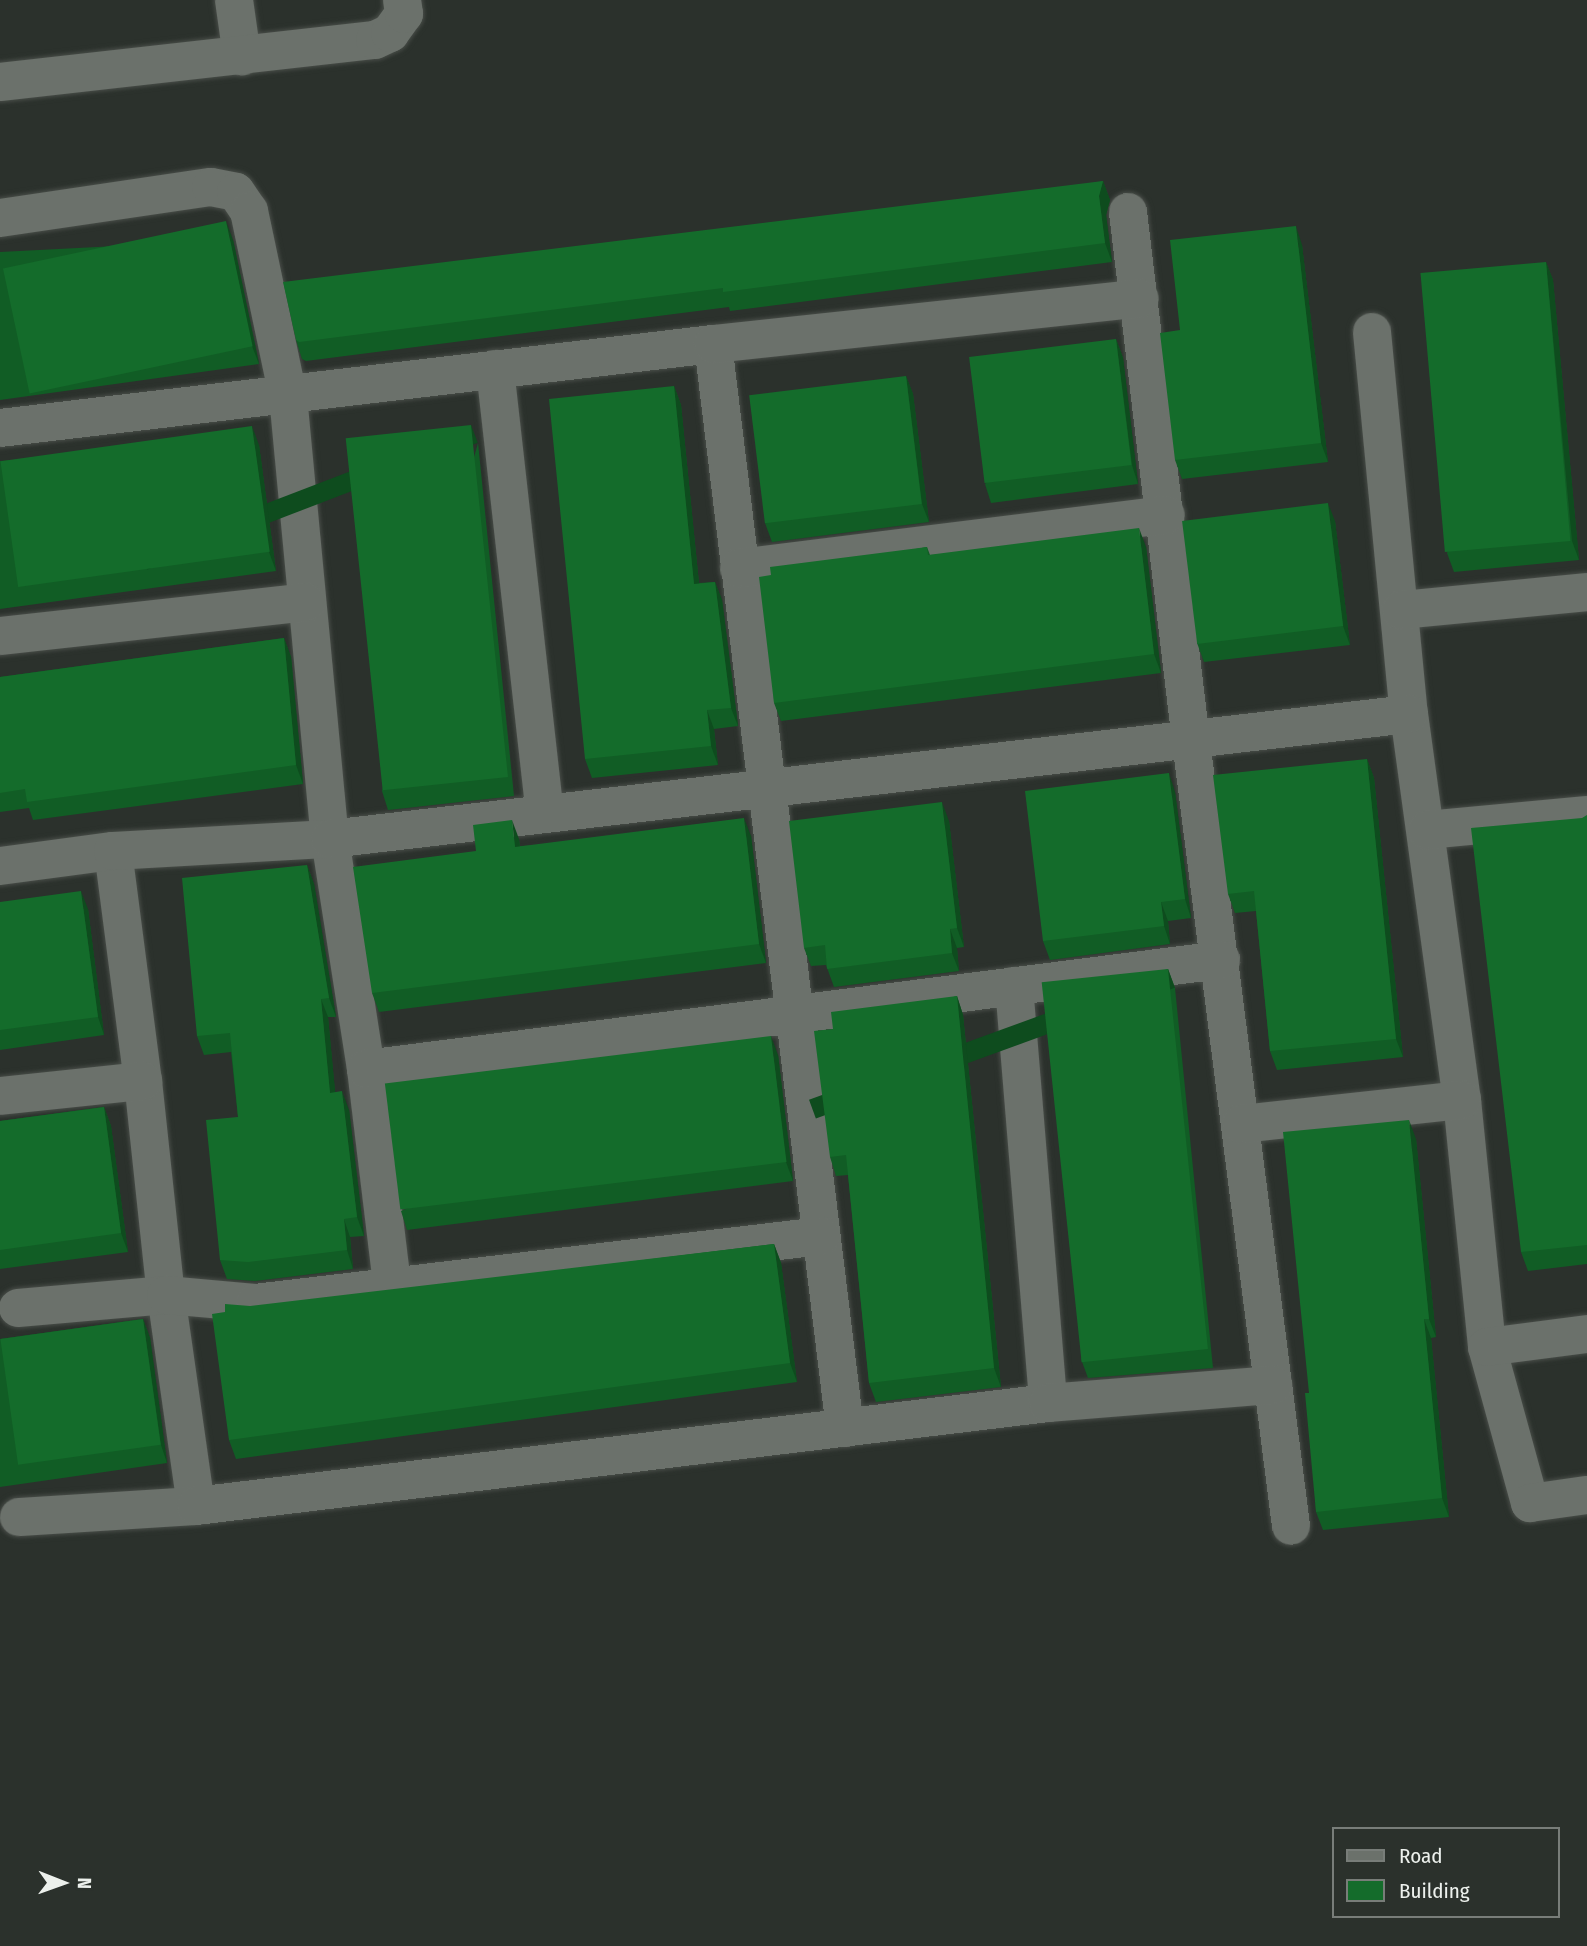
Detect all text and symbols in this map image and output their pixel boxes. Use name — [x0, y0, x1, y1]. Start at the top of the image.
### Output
legend — [1332, 1827, 1559, 1918]
text: Road — [1399, 1843, 1443, 1869]
north arrow — [28, 1848, 98, 1918]
text: N — [73, 1877, 96, 1889]
text: Building — [1399, 1878, 1470, 1904]

